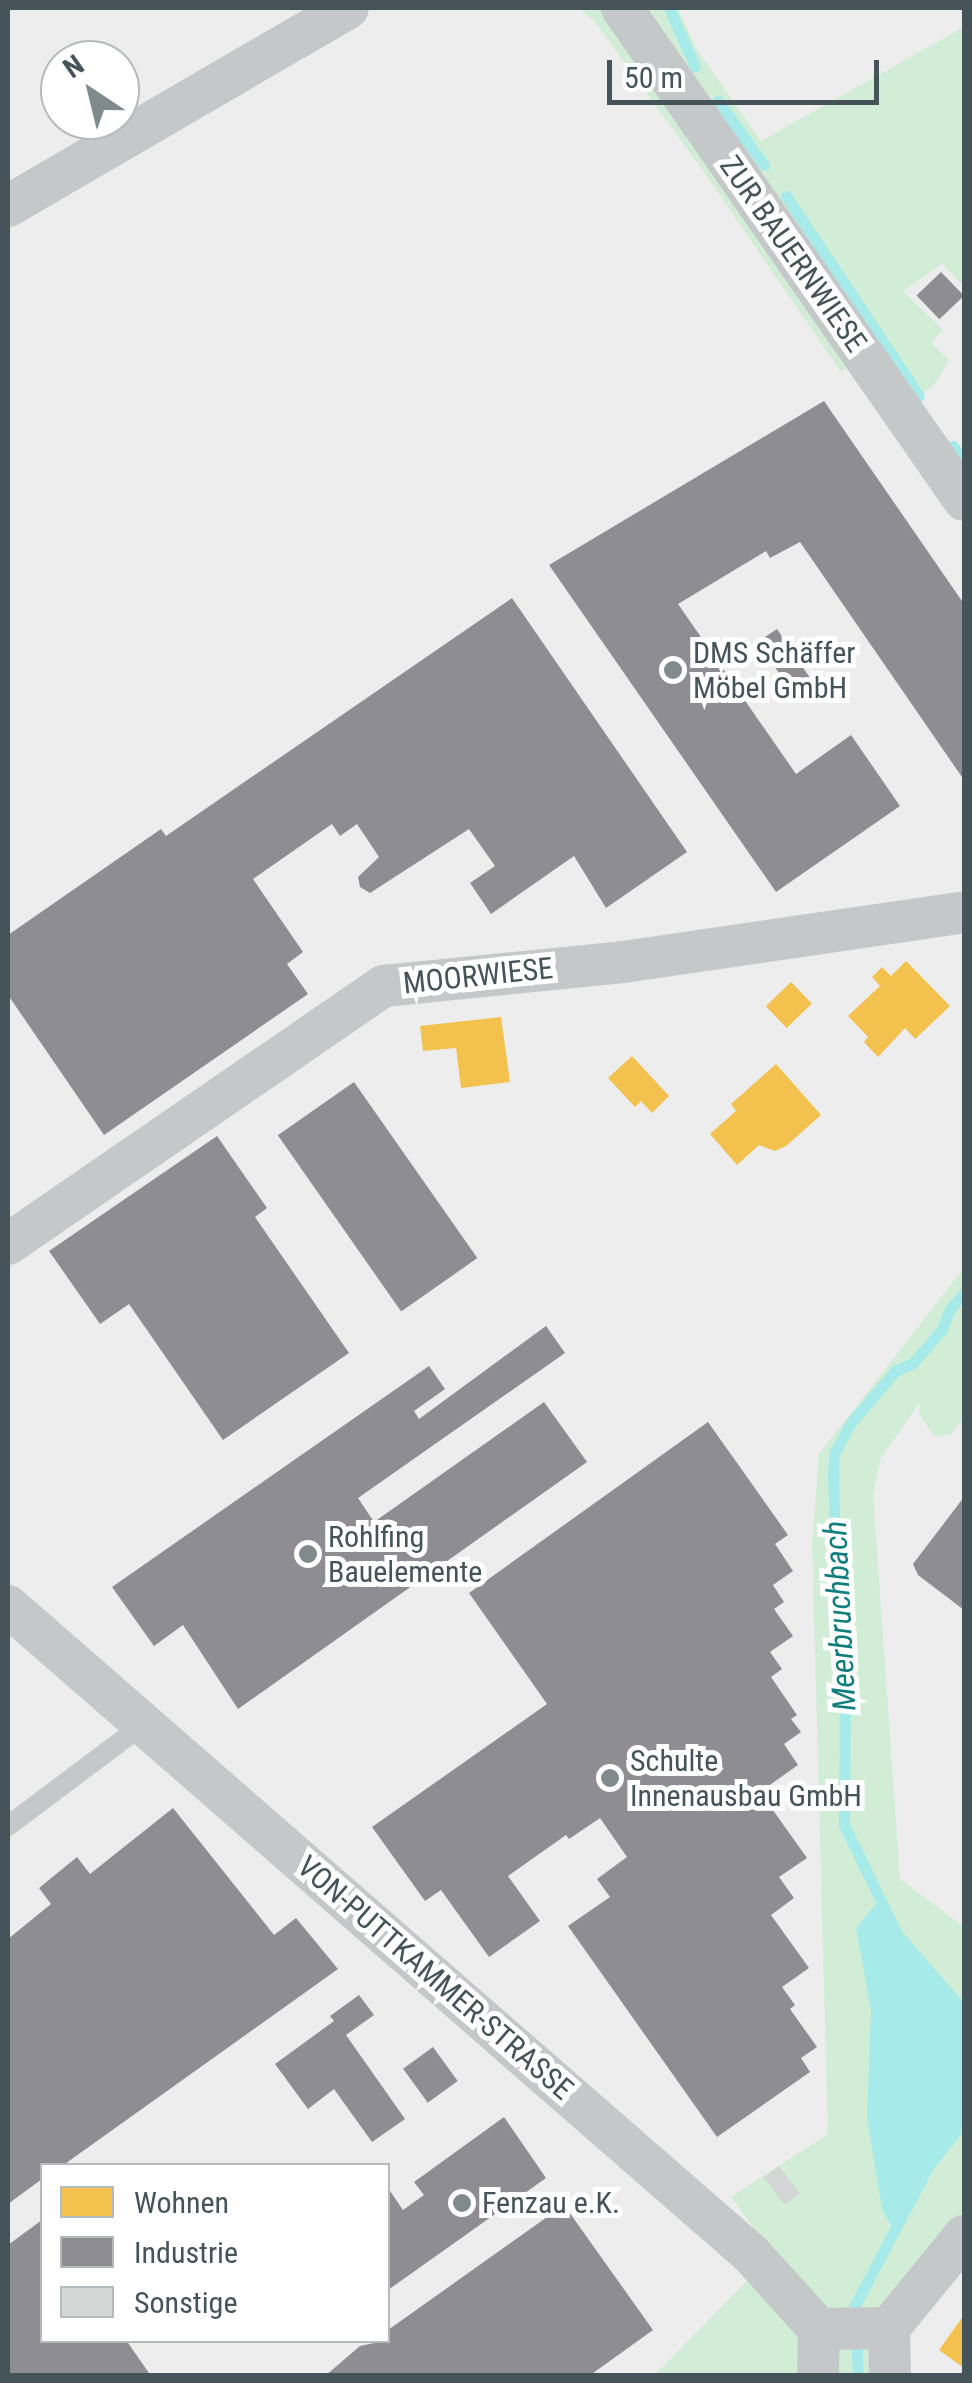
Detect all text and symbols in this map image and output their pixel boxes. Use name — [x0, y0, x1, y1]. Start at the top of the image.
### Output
north arrow — [40, 40, 140, 140]
scale bar — [612, 40, 884, 102]
text: N — [57, 48, 90, 85]
text: 50 m — [624, 60, 683, 95]
street label: ZUR BAUERNWIESE — [712, 149, 874, 359]
place label: DMS Schäffer Möbel GmbH — [693, 635, 855, 706]
marker: DMS Schäffer Möbel GmbH — [662, 659, 684, 681]
street label: MOORWIESE — [401, 950, 555, 1002]
place label: Rohlfing Bauelemente — [328, 1519, 482, 1590]
water label: Meerbruchbach — [816, 1520, 864, 1712]
marker: Rohlfing Bauelemente — [297, 1543, 319, 1565]
place label: Schulte Innenausbau GmbH — [630, 1743, 862, 1814]
marker: Schulte Innenausbau GmbH — [599, 1767, 621, 1789]
street label: VON-PUTTKAMMER-STRASSE — [290, 1849, 580, 2107]
legend — [40, 2163, 390, 2343]
text: Wohnen — [134, 2185, 229, 2220]
place label: Fenzau e.K. — [482, 2185, 620, 2221]
marker: Fenzau e.K. — [451, 2192, 473, 2214]
text: Industrie — [134, 2235, 238, 2270]
text: Sonstige — [134, 2285, 237, 2320]

